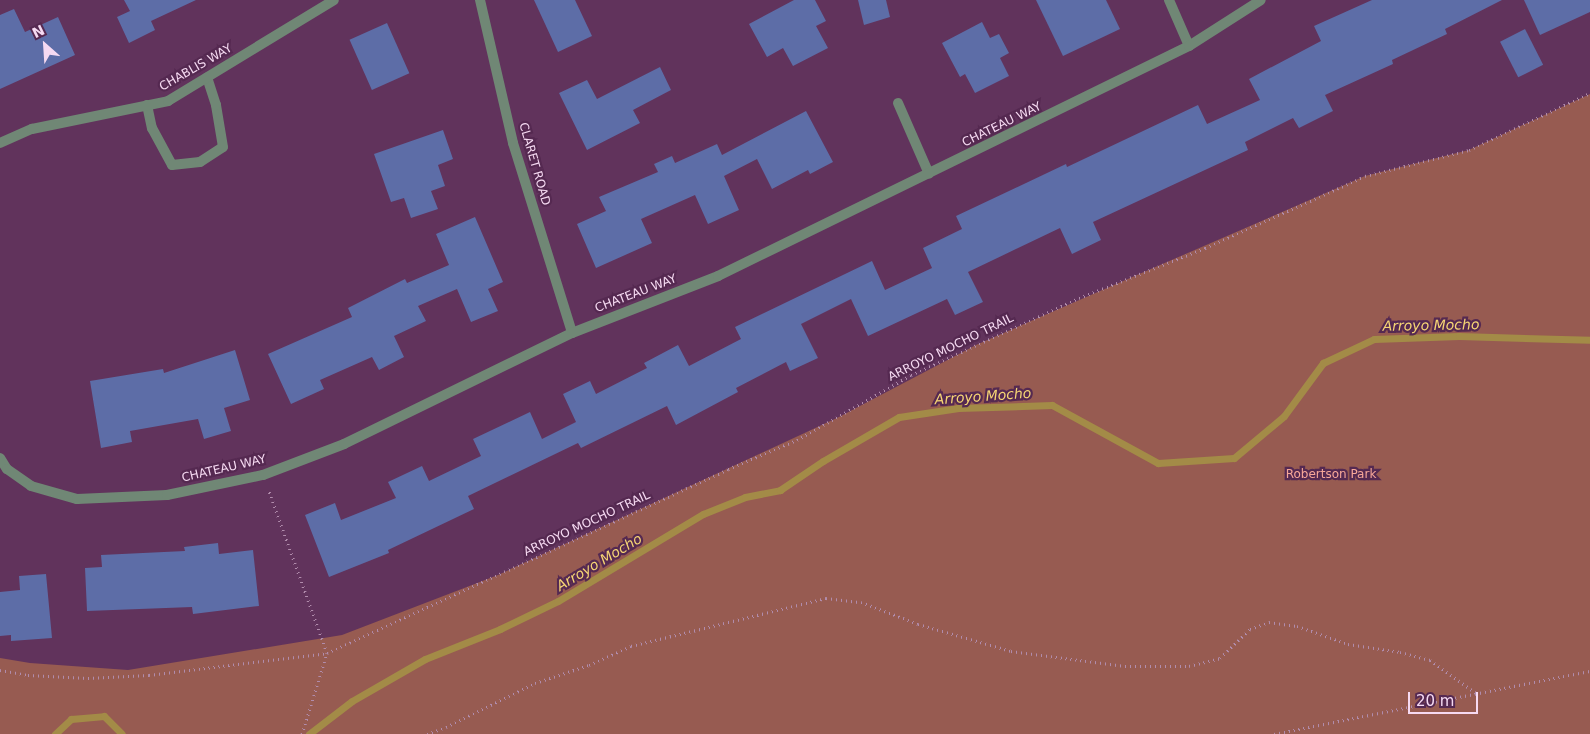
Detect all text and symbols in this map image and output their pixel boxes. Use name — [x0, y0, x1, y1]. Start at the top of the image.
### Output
north arrow — [20, 20, 70, 70]
text: N — [30, 22, 47, 41]
street label: CHABLIS WAY — [157, 41, 235, 95]
street label: CHATEAU WAY — [960, 100, 1044, 150]
street label: CLARET ROAD — [515, 121, 553, 207]
street label: CHATEAU WAY — [593, 272, 679, 316]
street label: ARROYO MOCHO TRAIL — [886, 311, 1016, 385]
water label: Arroyo Mocho — [1382, 316, 1480, 334]
water label: Arroyo Mocho — [934, 384, 1032, 408]
street label: CHATEAU WAY — [180, 452, 268, 486]
park label: Robertson Park — [1286, 468, 1376, 482]
street label: ARROYO MOCHO TRAIL — [522, 488, 652, 560]
water label: Arroyo Mocho — [553, 530, 645, 594]
scale bar — [1410, 682, 1480, 714]
text: 20 m — [1416, 692, 1454, 710]

